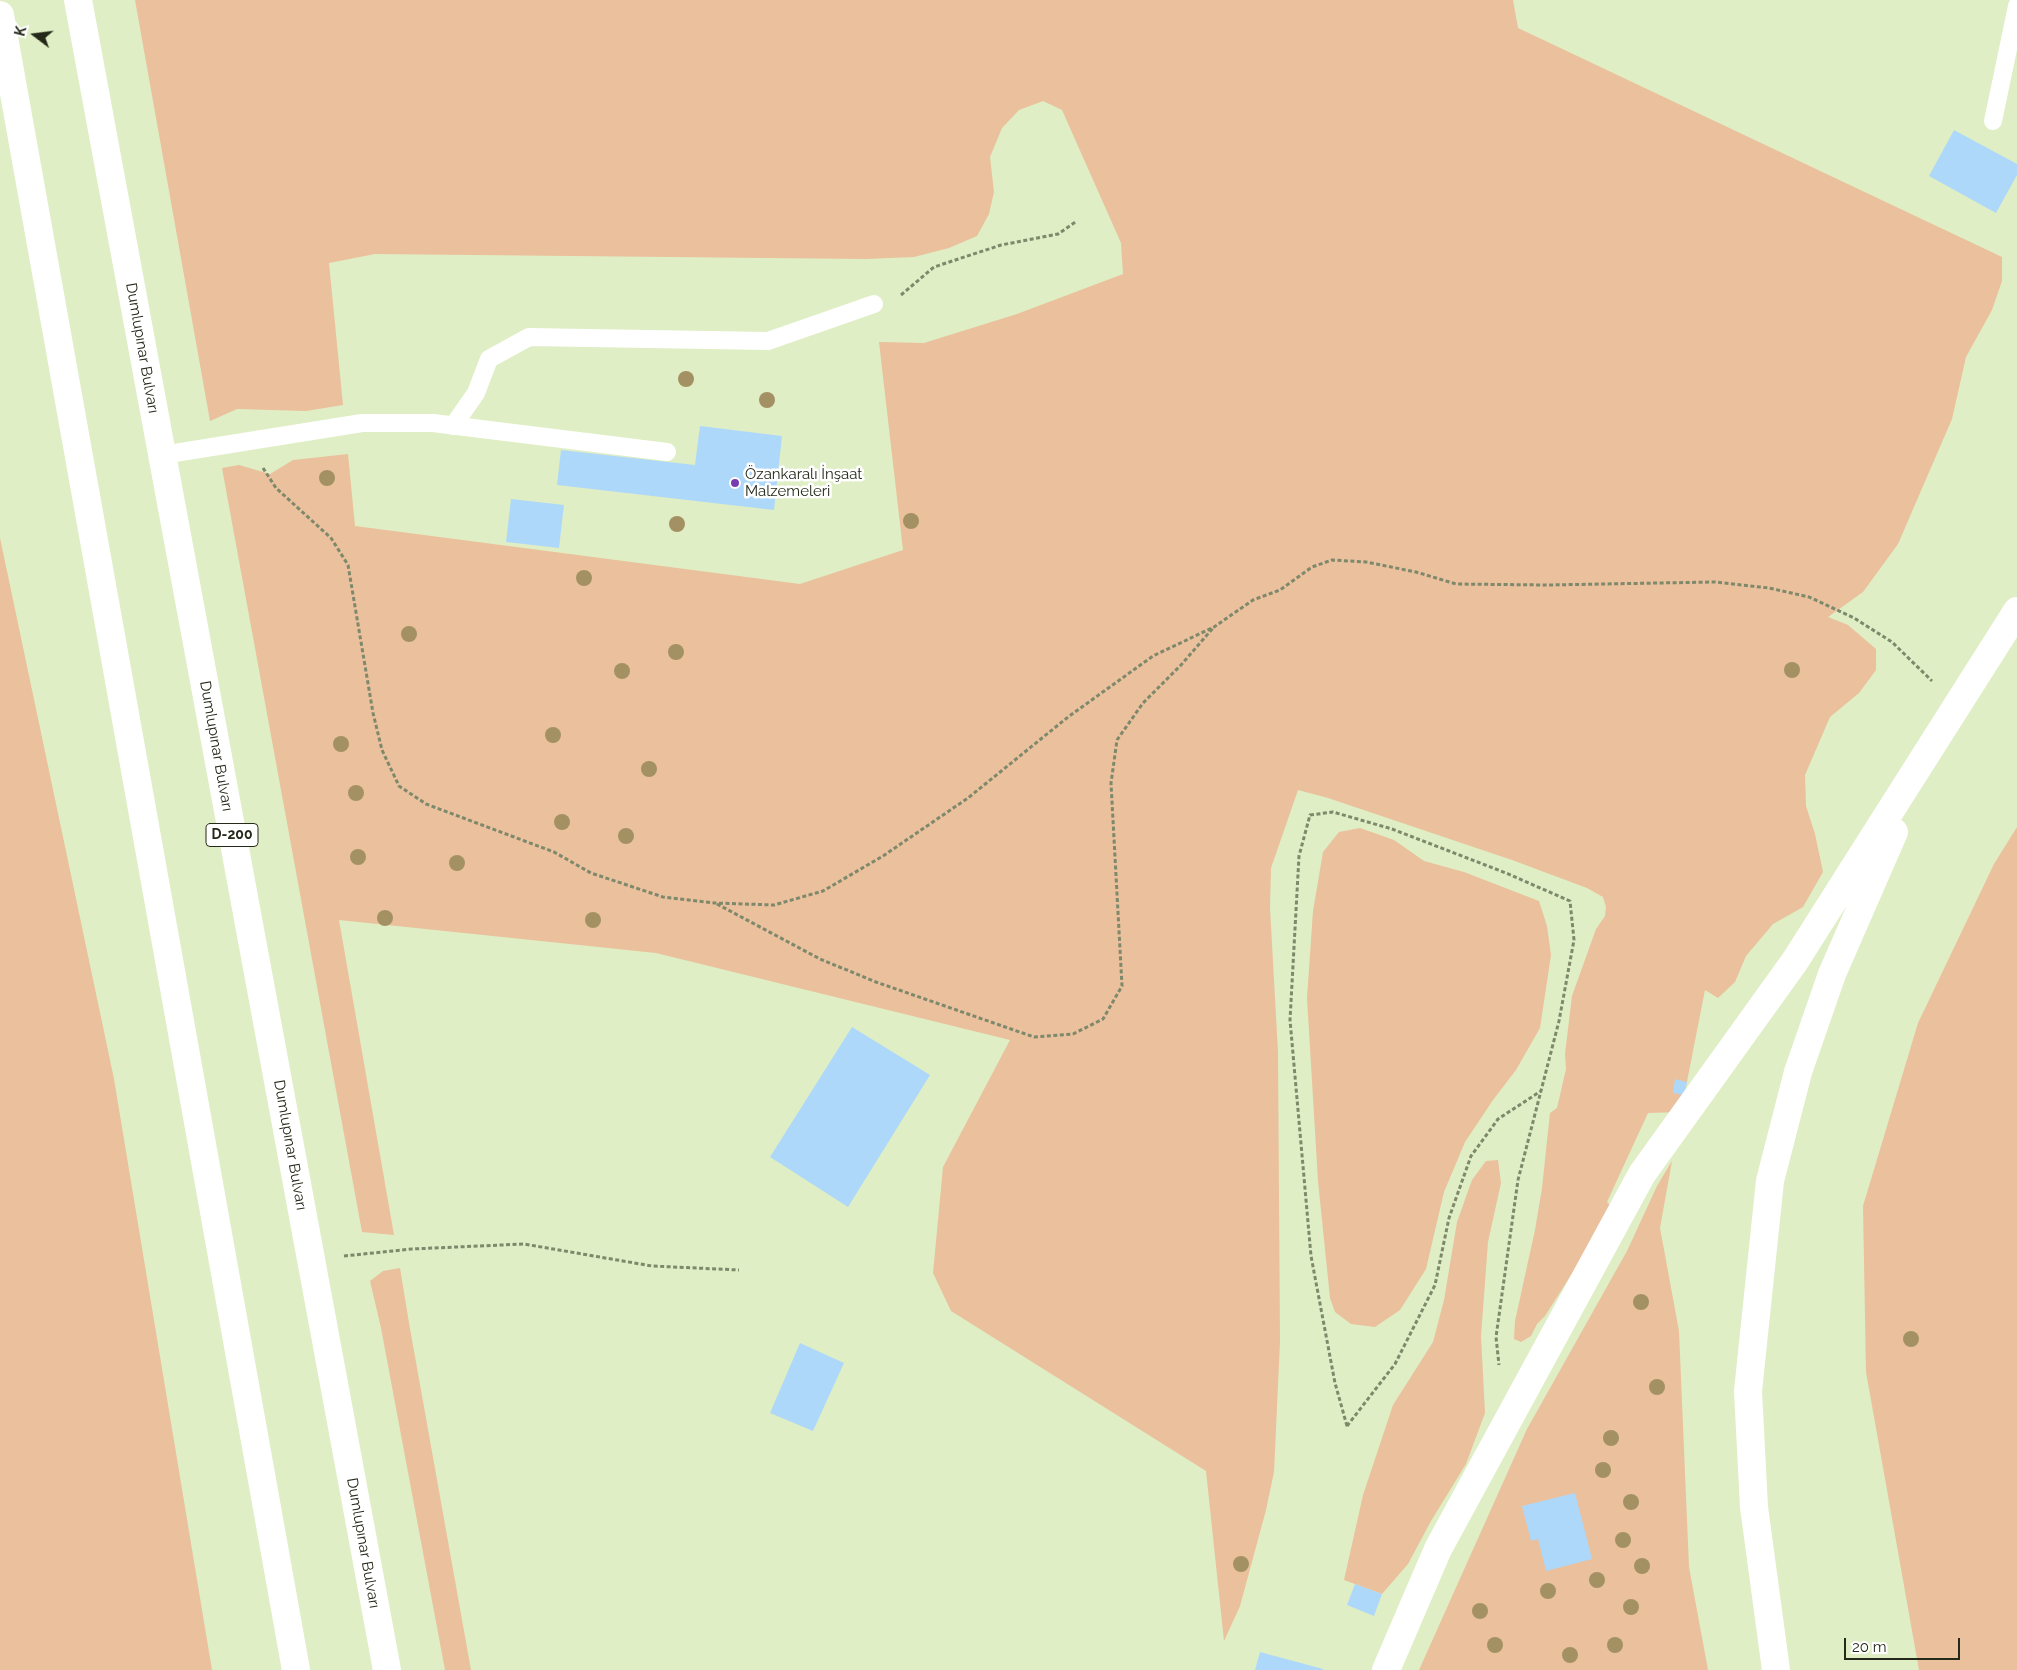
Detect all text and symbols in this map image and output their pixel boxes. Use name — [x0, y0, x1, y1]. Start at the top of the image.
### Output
north arrow — [10, 10, 60, 60]
text: K — [12, 25, 29, 38]
street label: Dumlupınar Bulvarı — [122, 281, 162, 415]
place label: Özankaralı İnşaat Malzemeleri — [745, 465, 862, 500]
marker: Özankaralı İnşaat Malzemeleri — [729, 477, 741, 489]
street label: Dumlupınar Bulvarı — [196, 679, 236, 813]
road number: D-200 — [206, 824, 258, 846]
street label: Dumlupınar Bulvarı — [270, 1078, 310, 1212]
street label: Dumlupınar Bulvarı — [343, 1476, 383, 1610]
scale bar — [1847, 1628, 1963, 1660]
text: 20 m — [1852, 1638, 1887, 1656]

